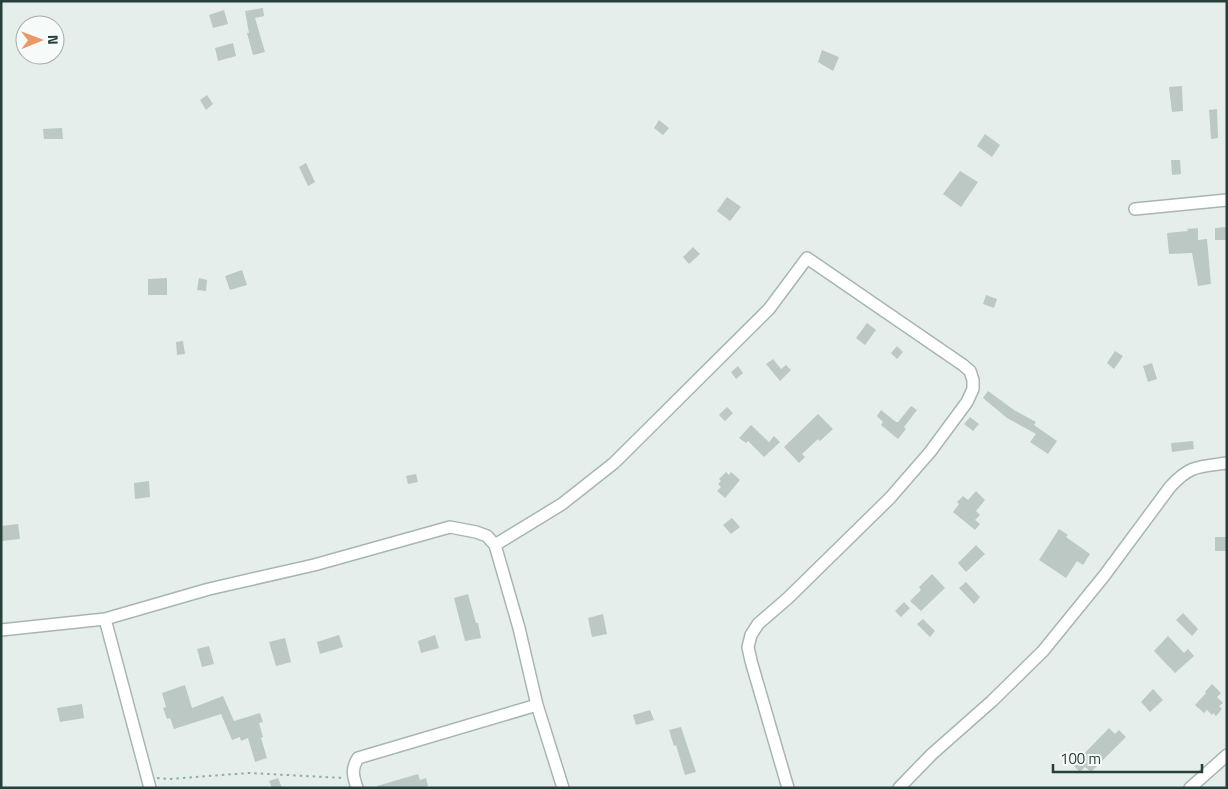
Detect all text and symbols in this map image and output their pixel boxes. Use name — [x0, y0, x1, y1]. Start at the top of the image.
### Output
north arrow — [15, 15, 65, 65]
text: N — [43, 35, 64, 45]
scale bar — [1053, 742, 1202, 774]
text: 100 m — [1060, 747, 1101, 770]

